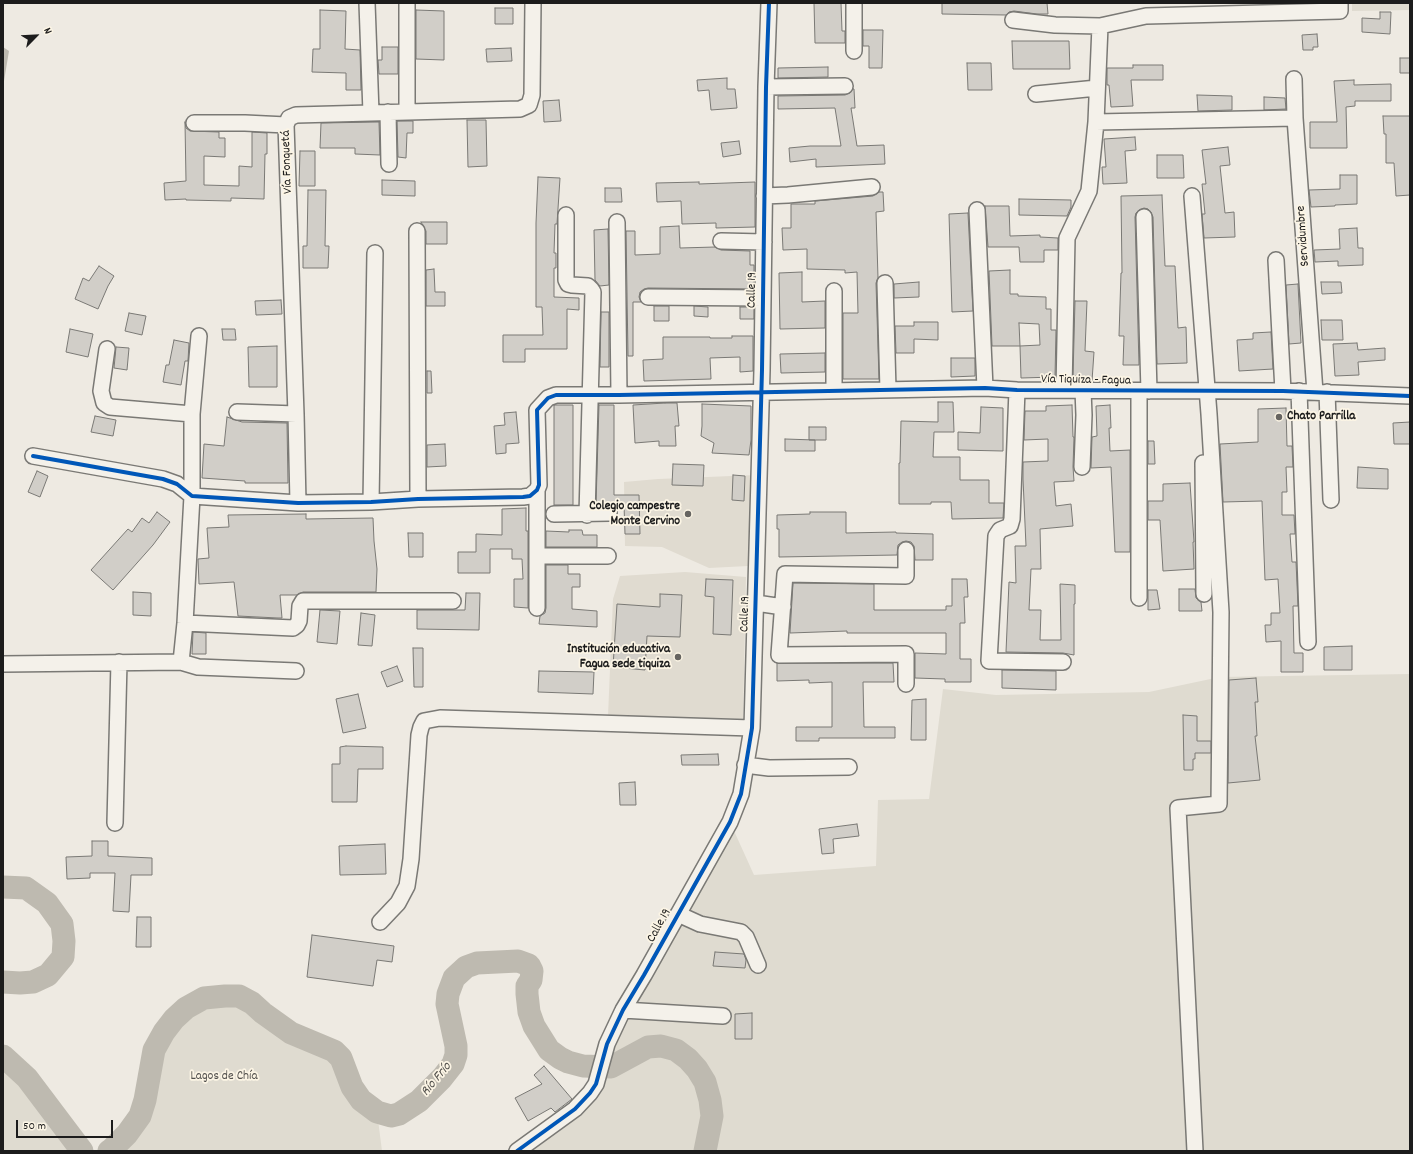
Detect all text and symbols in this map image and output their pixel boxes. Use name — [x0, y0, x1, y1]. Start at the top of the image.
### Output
north arrow — [16, 16, 56, 56]
text: N — [39, 25, 55, 37]
street label: Vía Fonquetá — [279, 130, 297, 194]
street label: Servidumbre — [1294, 205, 1314, 267]
street label: Calle 19 — [745, 272, 761, 308]
street label: Vía Tiquiza - Fagua — [1041, 372, 1131, 390]
place label: Chato Parrilla — [1287, 409, 1355, 425]
marker: Chato Parrilla — [1274, 412, 1284, 422]
place label: Colegio campestre Monte Cervino — [589, 499, 680, 530]
marker: Colegio campestre Monte Cervino — [683, 509, 693, 519]
street label: Calle 19 — [738, 596, 754, 632]
place label: Institución educativa Fagua sede tiquiza — [567, 642, 670, 673]
marker: Institución educativa Fagua sede tiquiza — [673, 652, 683, 662]
street label: Calle 19 — [644, 906, 676, 946]
water label: Río Frío — [418, 1060, 456, 1100]
park label: Lagos de Chía — [190, 1069, 258, 1085]
scale bar — [18, 1112, 115, 1138]
text: 50 m — [23, 1118, 46, 1135]

